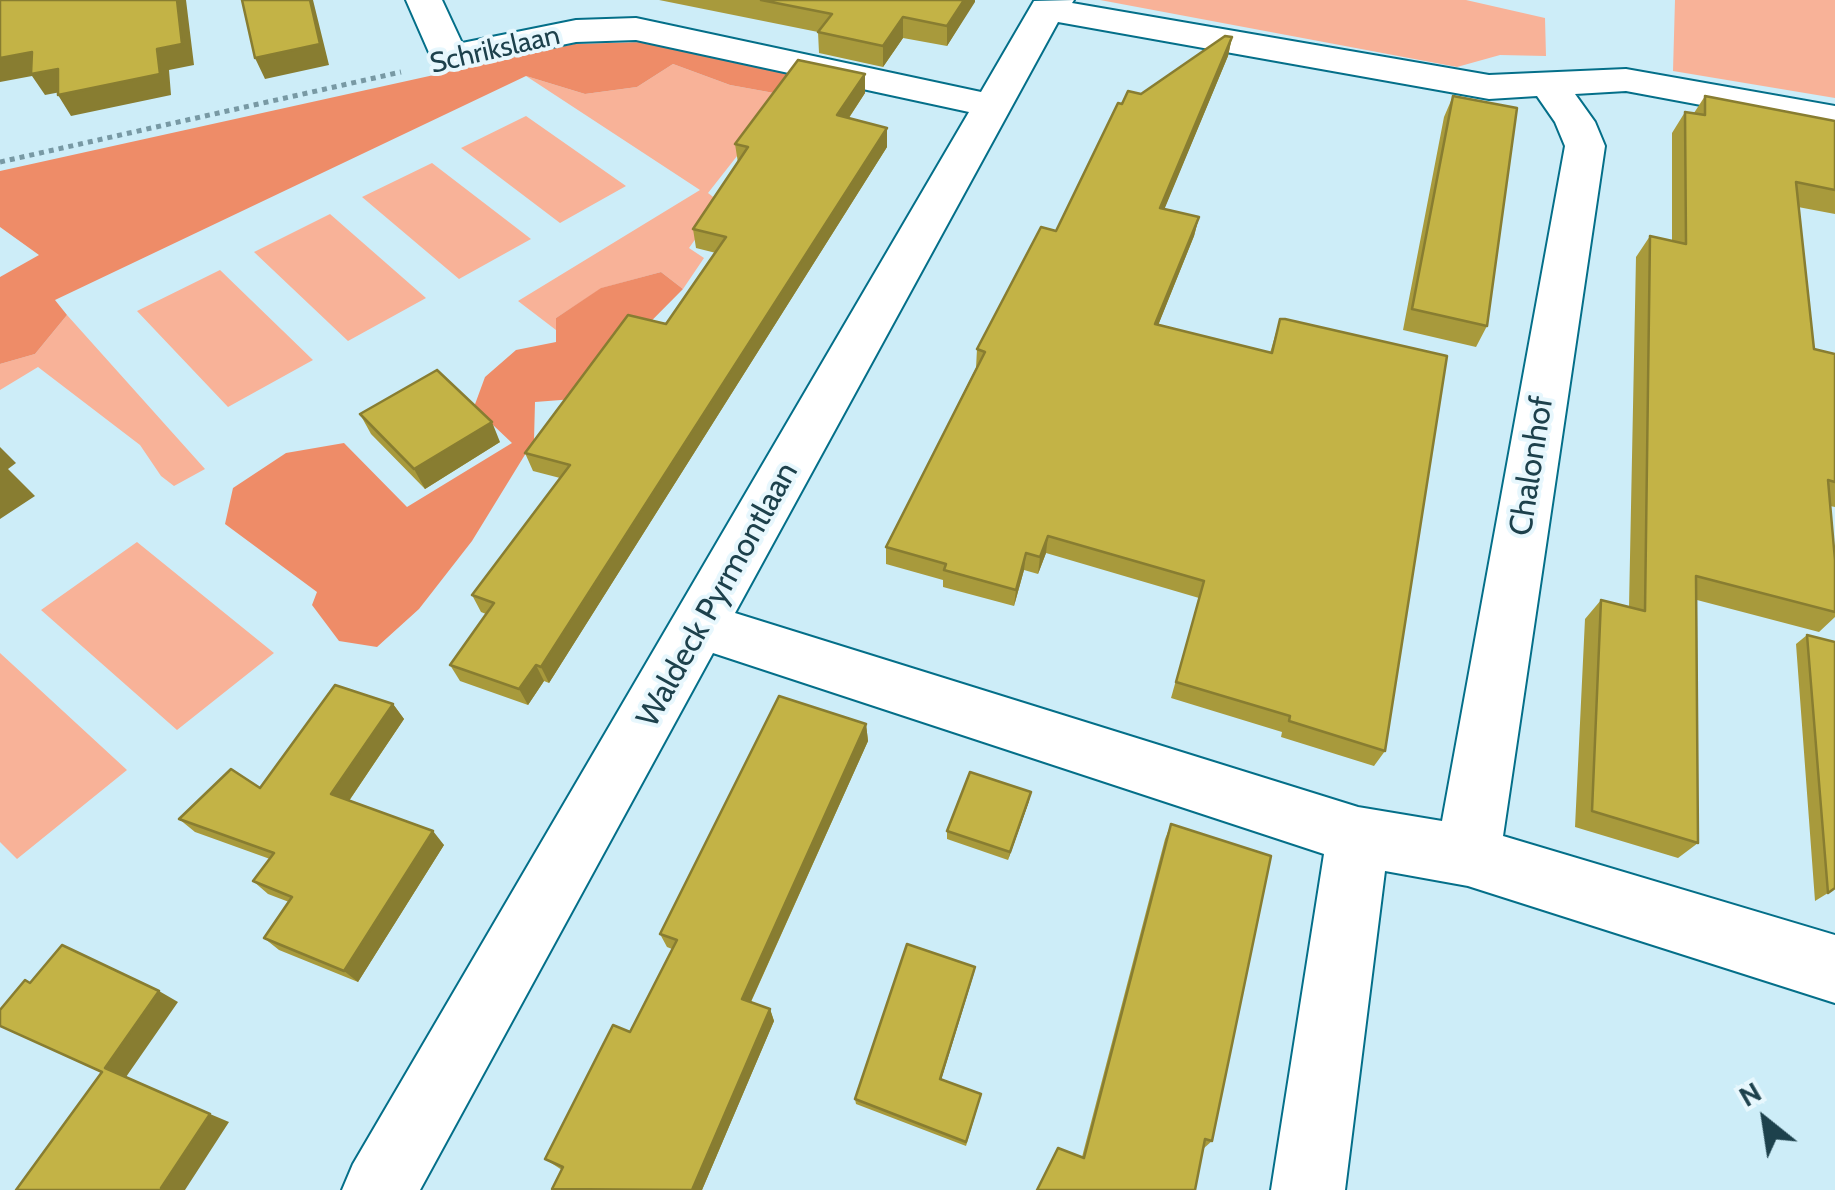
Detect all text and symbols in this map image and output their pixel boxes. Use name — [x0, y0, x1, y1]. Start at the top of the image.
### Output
street label: Schrikslaan — [427, 19, 563, 81]
street label: Chalonhof — [1502, 394, 1562, 538]
street label: Waldeck Pyrmontlaan — [629, 456, 807, 734]
north arrow — [1715, 1070, 1815, 1170]
text: N — [1733, 1074, 1767, 1114]

